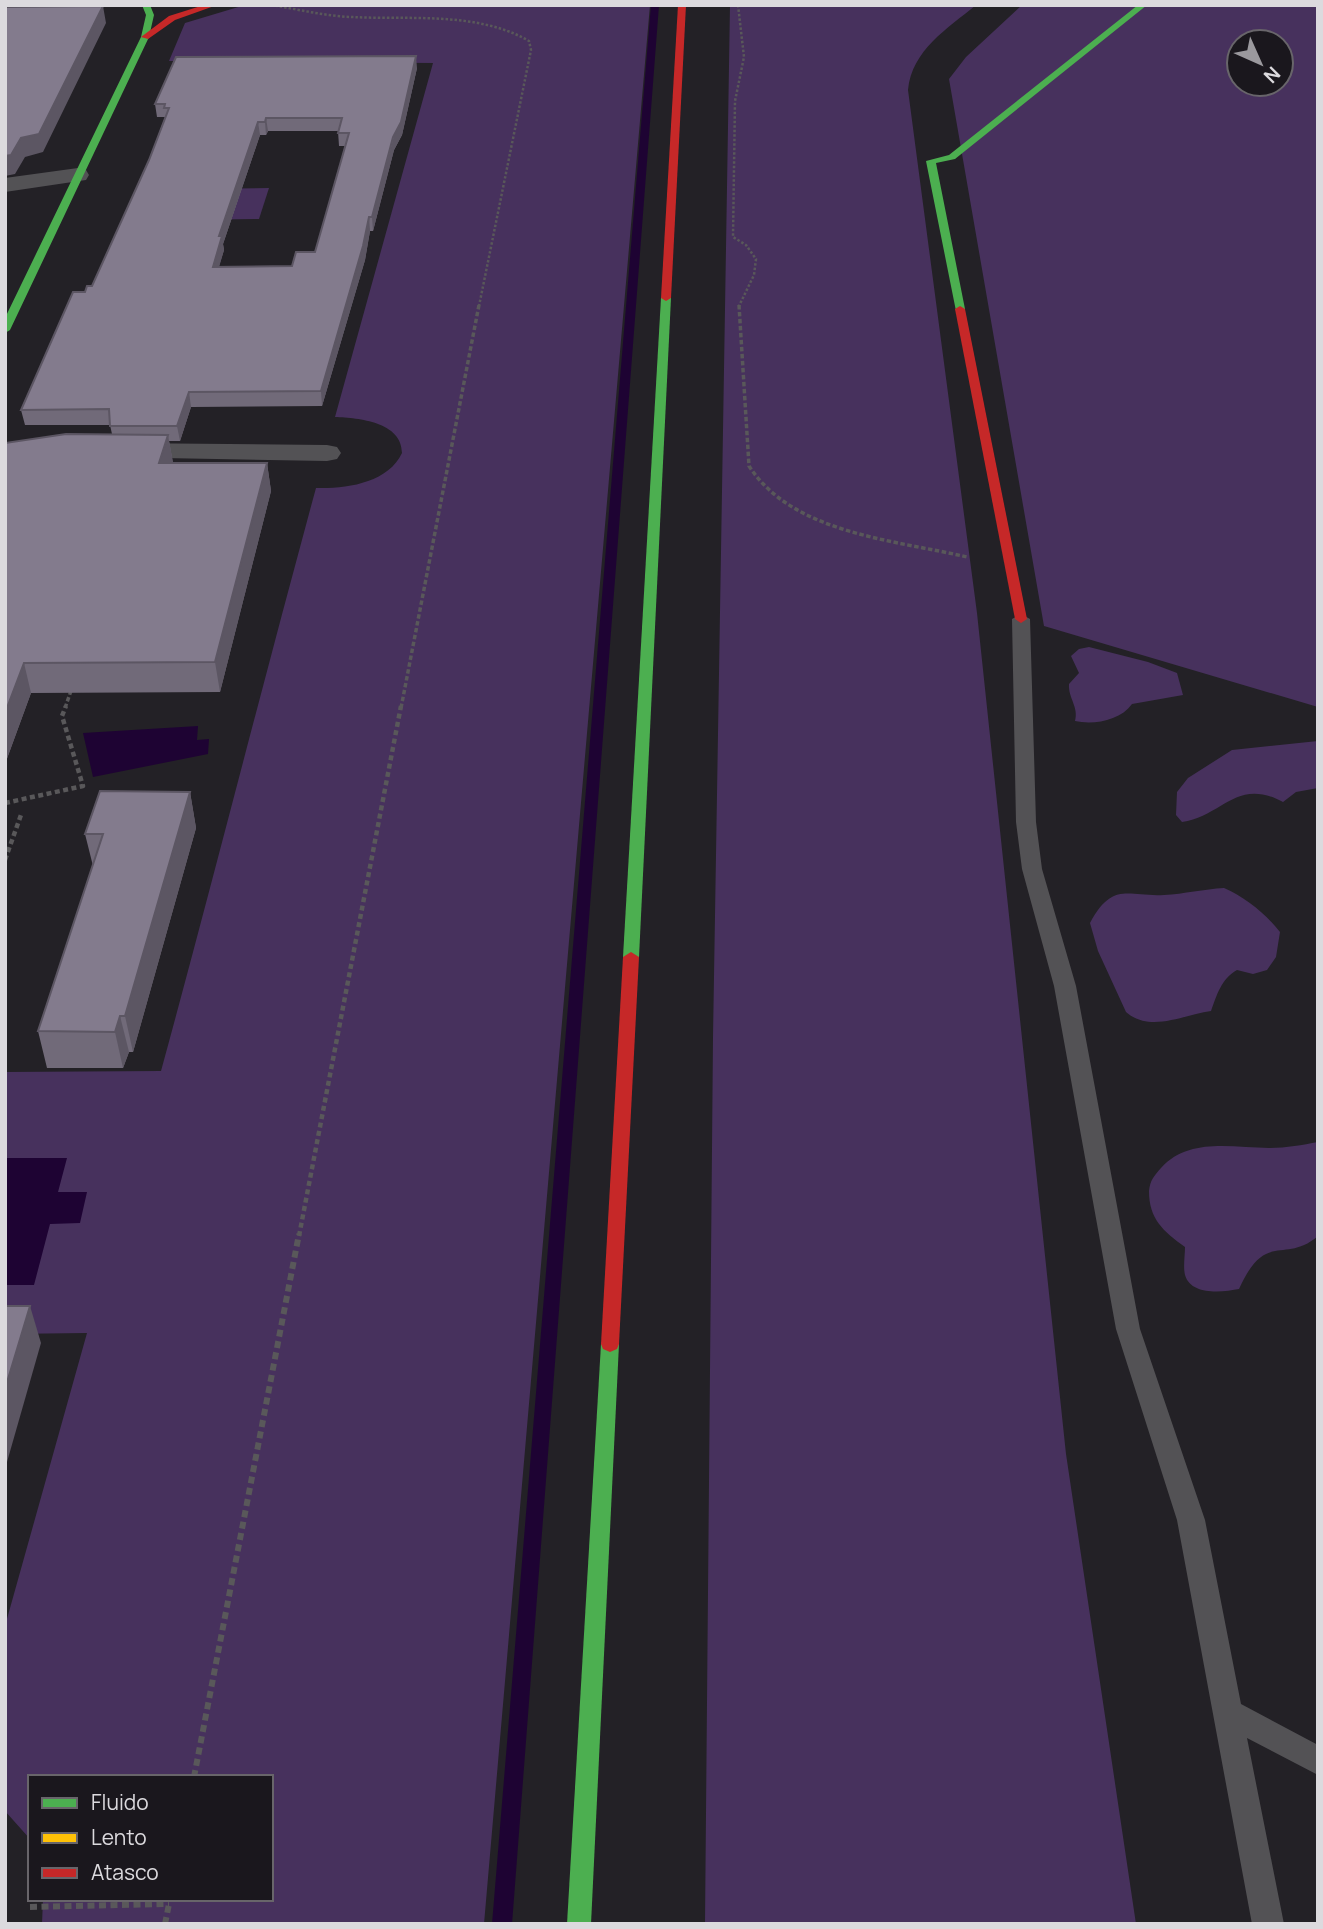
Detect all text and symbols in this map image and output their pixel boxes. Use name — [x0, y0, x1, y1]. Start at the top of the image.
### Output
north arrow — [1225, 28, 1295, 98]
text: N — [1258, 61, 1286, 89]
legend — [28, 1775, 273, 1901]
text: Fluido — [91, 1788, 149, 1816]
text: Lento — [91, 1823, 147, 1851]
text: Atasco — [91, 1858, 159, 1886]

